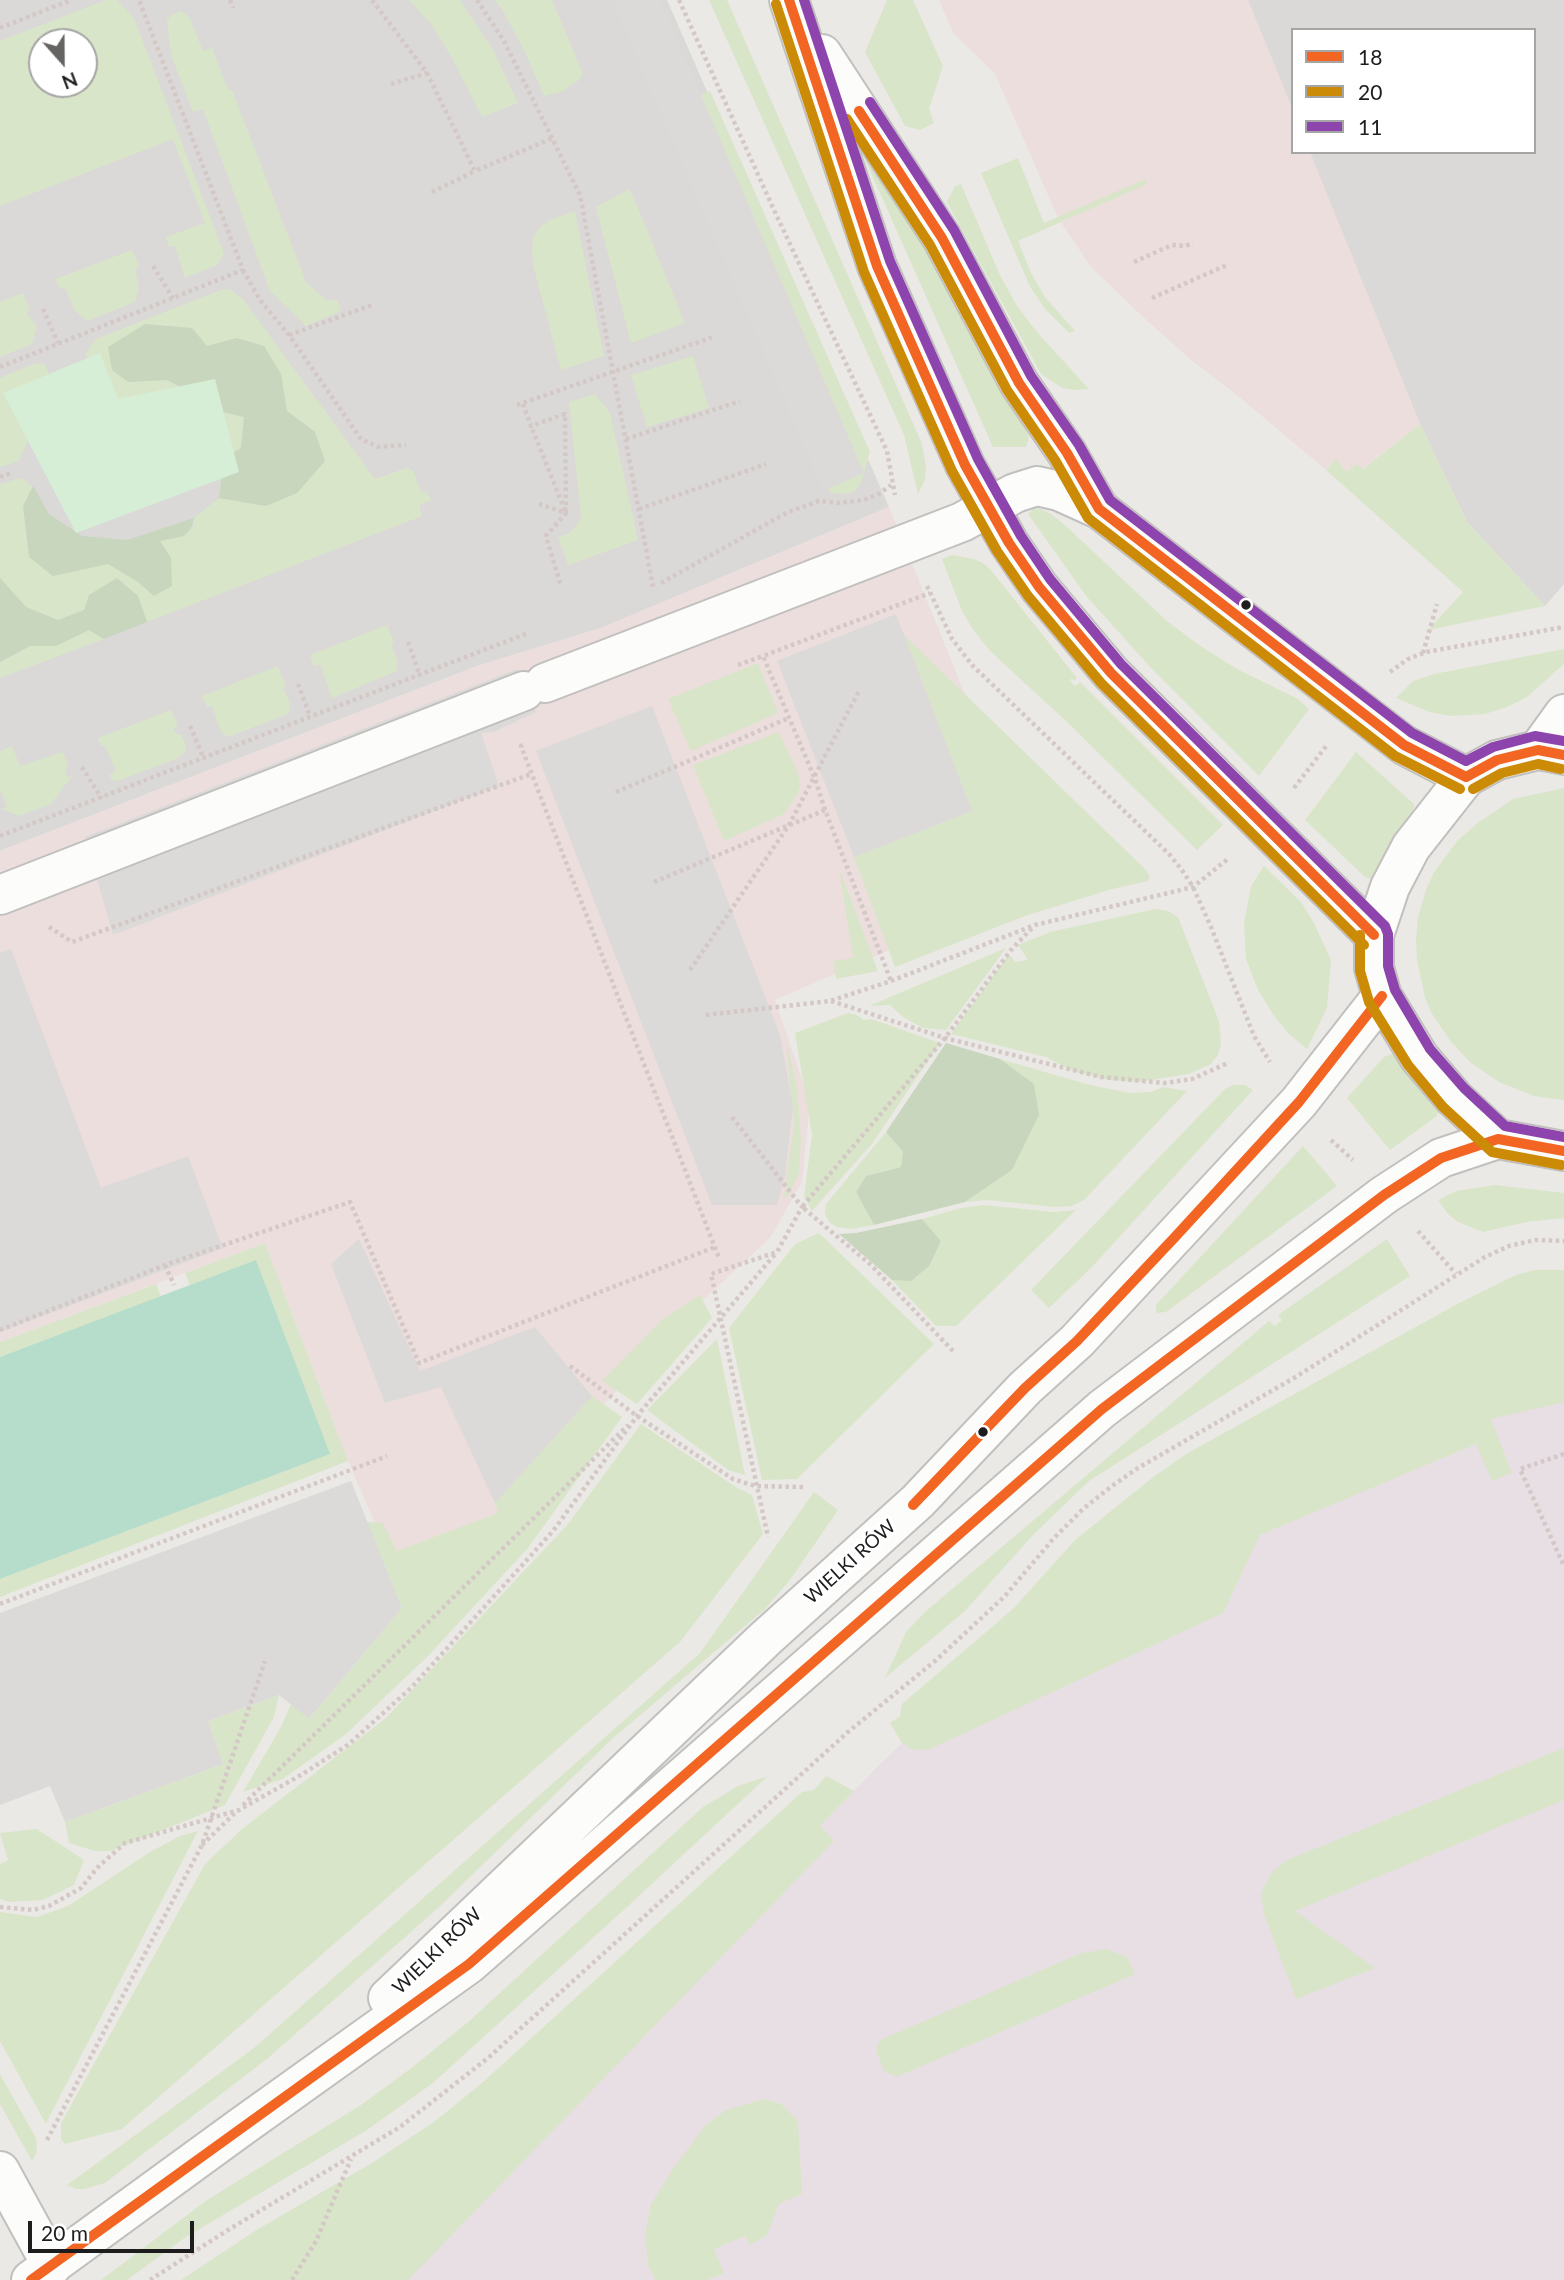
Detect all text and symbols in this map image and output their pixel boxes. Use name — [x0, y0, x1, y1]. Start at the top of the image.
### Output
north arrow — [28, 28, 98, 98]
legend — [1291, 28, 1536, 154]
text: 18 — [1358, 44, 1382, 69]
text: N — [59, 68, 81, 95]
text: 20 — [1358, 79, 1382, 104]
text: 11 — [1358, 114, 1382, 139]
unlabelled marker — [1239, 598, 1253, 612]
unlabelled marker — [976, 1425, 990, 1439]
street label: WIELKI RÓW — [800, 1515, 900, 1609]
street label: WIELKI RÓW — [388, 1903, 486, 1999]
scale bar — [32, 2206, 198, 2250]
text: 20 m — [41, 2220, 88, 2245]

